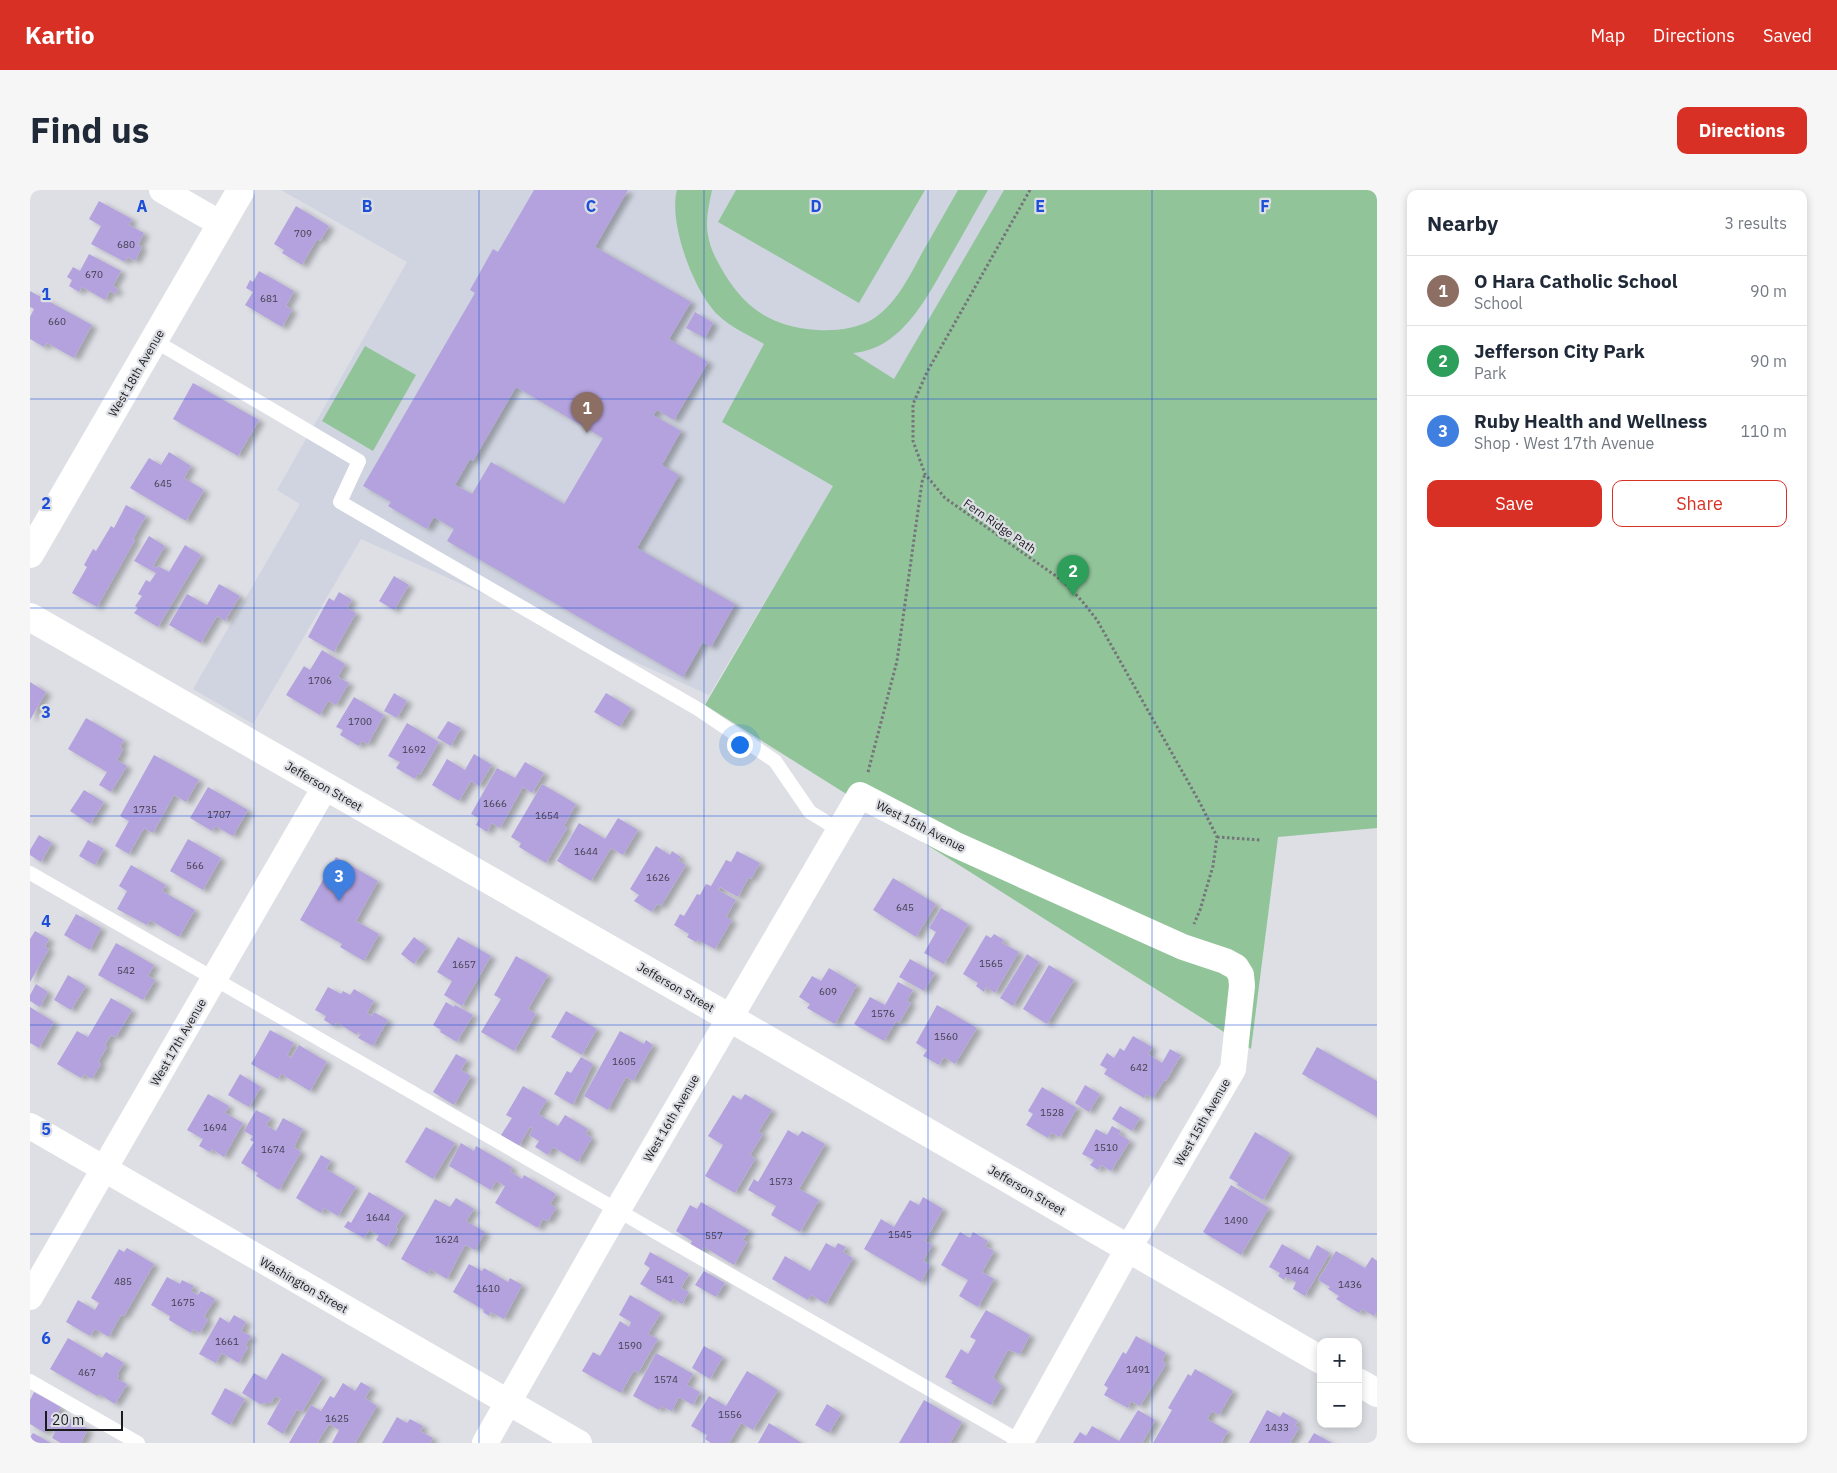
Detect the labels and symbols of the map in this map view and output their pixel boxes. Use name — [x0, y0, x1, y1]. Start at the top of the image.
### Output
text: A — [137, 196, 148, 216]
text: B — [362, 196, 373, 216]
text: C — [586, 196, 596, 216]
text: D — [810, 196, 822, 216]
text: E — [1035, 196, 1045, 216]
text: F — [1260, 196, 1270, 216]
house number: 709 — [294, 227, 312, 240]
house number: 680 — [117, 238, 135, 251]
house number: 670 — [85, 268, 103, 281]
text: 1 — [41, 284, 51, 304]
house number: 681 — [260, 292, 278, 305]
house number: 660 — [48, 315, 66, 328]
street label: West 18th Avenue — [105, 326, 167, 419]
pin: 1 — [571, 392, 603, 433]
house number: 645 — [154, 477, 172, 490]
text: 2 — [41, 493, 51, 513]
street label: Fern Ridge Path — [961, 495, 1039, 557]
pin: 2 — [1057, 555, 1089, 596]
house number: 1706 — [308, 674, 332, 687]
text: 3 — [41, 702, 51, 722]
house number: 1700 — [348, 715, 372, 728]
your location — [727, 732, 753, 758]
house number: 1692 — [402, 743, 426, 756]
street label: Jefferson Street — [283, 758, 365, 814]
house number: 1666 — [483, 797, 507, 810]
street label: West 15th Avenue — [874, 797, 969, 855]
house number: 1735 — [133, 803, 157, 816]
house number: 1707 — [207, 808, 231, 821]
house number: 1654 — [535, 809, 559, 822]
house number: 1644 — [574, 845, 598, 858]
house number: 566 — [186, 859, 204, 872]
pin: 3 — [323, 860, 355, 901]
house number: 1626 — [646, 871, 670, 884]
house number: 645 — [896, 901, 914, 914]
text: 4 — [41, 911, 51, 931]
house number: 1565 — [979, 957, 1003, 970]
house number: 1657 — [452, 958, 476, 971]
street label: Jefferson Street — [635, 959, 717, 1015]
house number: 542 — [117, 964, 135, 977]
house number: 609 — [819, 985, 837, 998]
street label: West 17th Avenue — [147, 995, 209, 1088]
house number: 1576 — [871, 1007, 895, 1020]
house number: 1560 — [934, 1030, 958, 1043]
house number: 1605 — [612, 1055, 636, 1068]
house number: 642 — [1130, 1061, 1148, 1074]
street label: West 16th Avenue — [640, 1071, 702, 1164]
street label: West 15th Avenue — [1171, 1075, 1233, 1168]
house number: 1528 — [1040, 1106, 1064, 1119]
text: 5 — [41, 1119, 51, 1139]
house number: 1694 — [203, 1121, 227, 1134]
house number: 1510 — [1094, 1141, 1118, 1154]
house number: 1674 — [261, 1143, 285, 1156]
street label: Jefferson Street — [986, 1162, 1068, 1218]
house number: 1573 — [769, 1175, 793, 1188]
house number: 1644 — [366, 1211, 390, 1224]
house number: 1490 — [1224, 1214, 1248, 1227]
house number: 1545 — [888, 1228, 912, 1241]
house number: 557 — [705, 1229, 723, 1242]
house number: 1624 — [435, 1233, 459, 1246]
street label: Washington Street — [257, 1254, 351, 1316]
house number: 1464 — [1285, 1264, 1309, 1277]
house number: 541 — [656, 1273, 674, 1286]
house number: 485 — [114, 1275, 132, 1288]
house number: 1436 — [1338, 1278, 1362, 1291]
house number: 1610 — [476, 1282, 500, 1295]
house number: 1675 — [171, 1296, 195, 1309]
text: 6 — [41, 1328, 51, 1348]
house number: 1661 — [215, 1335, 239, 1348]
house number: 1590 — [618, 1339, 642, 1352]
house number: 1491 — [1126, 1363, 1150, 1376]
house number: 467 — [78, 1366, 96, 1379]
house number: 1574 — [654, 1373, 678, 1386]
scale bar — [45, 1408, 122, 1431]
house number: 1556 — [718, 1408, 742, 1421]
house number: 1625 — [325, 1412, 349, 1425]
house number: 1433 — [1265, 1421, 1289, 1434]

